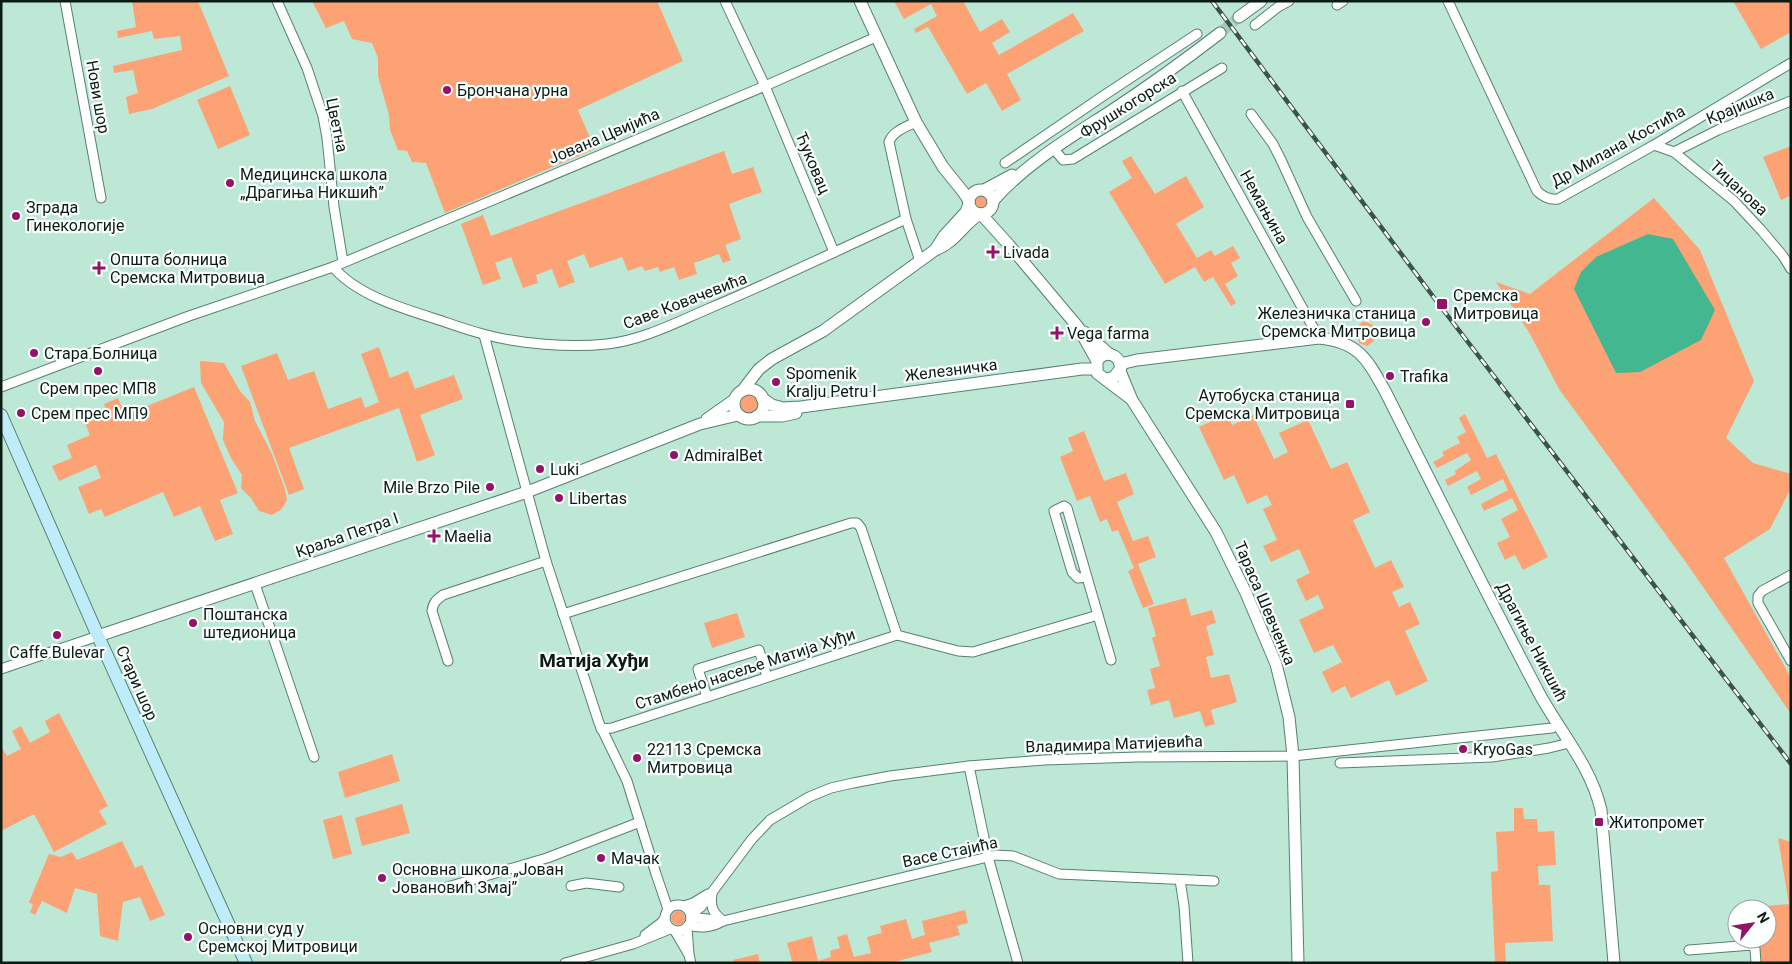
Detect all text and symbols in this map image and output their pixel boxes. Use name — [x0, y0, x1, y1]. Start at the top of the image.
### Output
street label: Нови шор — [82, 59, 114, 135]
street label: Фрушкогорска — [1076, 68, 1180, 142]
place label: Брончана урна — [457, 81, 568, 100]
marker: Брончана урна — [441, 84, 453, 96]
street label: Крајишка — [1703, 84, 1777, 128]
street label: Цветна — [322, 96, 352, 154]
street label: Др Милана Костића — [1548, 101, 1688, 191]
street label: Јована Цвијића — [546, 104, 662, 168]
street label: Ћуковац — [791, 129, 835, 197]
street label: Тицанова — [1706, 156, 1772, 220]
place label: Медицинска школа „Драгиња Никшић” — [240, 165, 387, 202]
street label: Немањина — [1236, 167, 1292, 247]
marker: Медицинска школа „Драгиња Никшић” — [224, 177, 236, 189]
place label: Зграда Гинекологије — [26, 198, 124, 235]
marker: Зграда Гинекологије — [10, 210, 22, 222]
place label: Livada — [1003, 243, 1050, 262]
marker: Livada — [987, 246, 999, 258]
place label: Општа болница Сремска Митровица — [110, 250, 265, 287]
marker: Општа болница Сремска Митровица — [92, 261, 106, 275]
street label: Саве Ковачевића — [620, 269, 750, 333]
place label: Сремска Митровица — [1453, 286, 1539, 323]
marker: Сремска Митровица — [1435, 297, 1449, 311]
place label: Железничка станица Сремска Митровица — [1258, 304, 1416, 341]
marker: Железничка станица Сремска Митровица — [1420, 316, 1432, 328]
place label: Vega farma — [1067, 324, 1149, 343]
marker: Vega farma — [1051, 327, 1063, 339]
place label: Стара Болница — [44, 344, 157, 363]
marker: Стара Болница — [28, 347, 40, 359]
street label: Железничка — [904, 355, 998, 385]
place label: Spomenik Kralju Petru I — [786, 364, 877, 401]
marker: Срем прес МП8 — [92, 365, 104, 377]
place label: Trafika — [1400, 367, 1448, 386]
marker: Trafika — [1384, 370, 1396, 382]
marker: Spomenik Kralju Petru I — [770, 376, 782, 388]
place label: Срем прес МП8 — [39, 379, 157, 398]
place label: Аутобуска станица Сремска Митровица — [1185, 386, 1340, 423]
marker: Аутобуска станица Сремска Митровица — [1344, 398, 1356, 410]
place label: Срем прес МП9 — [31, 404, 148, 423]
marker: Срем прес МП9 — [15, 407, 27, 419]
place label: AdmiralBet — [684, 446, 763, 465]
marker: AdmiralBet — [668, 449, 680, 461]
place label: Luki — [550, 460, 579, 479]
marker: Luki — [534, 463, 546, 475]
place label: Mile Brzo Pile — [383, 478, 480, 497]
marker: Mile Brzo Pile — [484, 481, 496, 493]
place label: Libertas — [569, 489, 627, 508]
marker: Libertas — [553, 492, 565, 504]
street label: Краља Петра I — [293, 509, 401, 561]
place label: Maelia — [444, 527, 492, 546]
marker: Maelia — [428, 530, 440, 542]
street label: Тараса Шевченка — [1230, 538, 1300, 668]
street label: Драгиње Никшић — [1493, 579, 1571, 705]
place label: Поштанска штедионица — [203, 605, 296, 642]
marker: Поштанска штедионица — [187, 617, 199, 629]
street label: Стамбено насеље Матија Хуђи — [632, 624, 858, 714]
marker: Caffe Bulevar — [51, 629, 63, 641]
place label: Caffe Bulevar — [9, 643, 105, 662]
street label: Стари шор — [112, 643, 162, 723]
district label: Матија Хуђи — [539, 649, 649, 672]
street label: Владимира Матијевића — [1025, 731, 1203, 757]
place label: 22113 Сремска Митровица — [647, 740, 761, 777]
place label: KryoGas — [1473, 740, 1533, 759]
marker: KryoGas — [1457, 743, 1469, 755]
marker: 22113 Сремска Митровица — [631, 752, 643, 764]
place label: Житопромет — [1609, 813, 1705, 832]
marker: Житопромет — [1593, 816, 1605, 828]
street label: Васе Стајића — [901, 833, 999, 871]
place label: Мачак — [611, 849, 660, 868]
marker: Мачак — [595, 852, 607, 864]
place label: Основна школа „Јован Јовановић Змај” — [392, 860, 564, 897]
marker: Основна школа „Јован Јовановић Змај” — [376, 872, 388, 884]
north arrow — [1727, 899, 1777, 949]
text: N — [1754, 909, 1773, 926]
place label: Основни суд у Сремској Митровици — [198, 919, 358, 956]
marker: Основни суд у Сремској Митровици — [182, 931, 194, 943]

